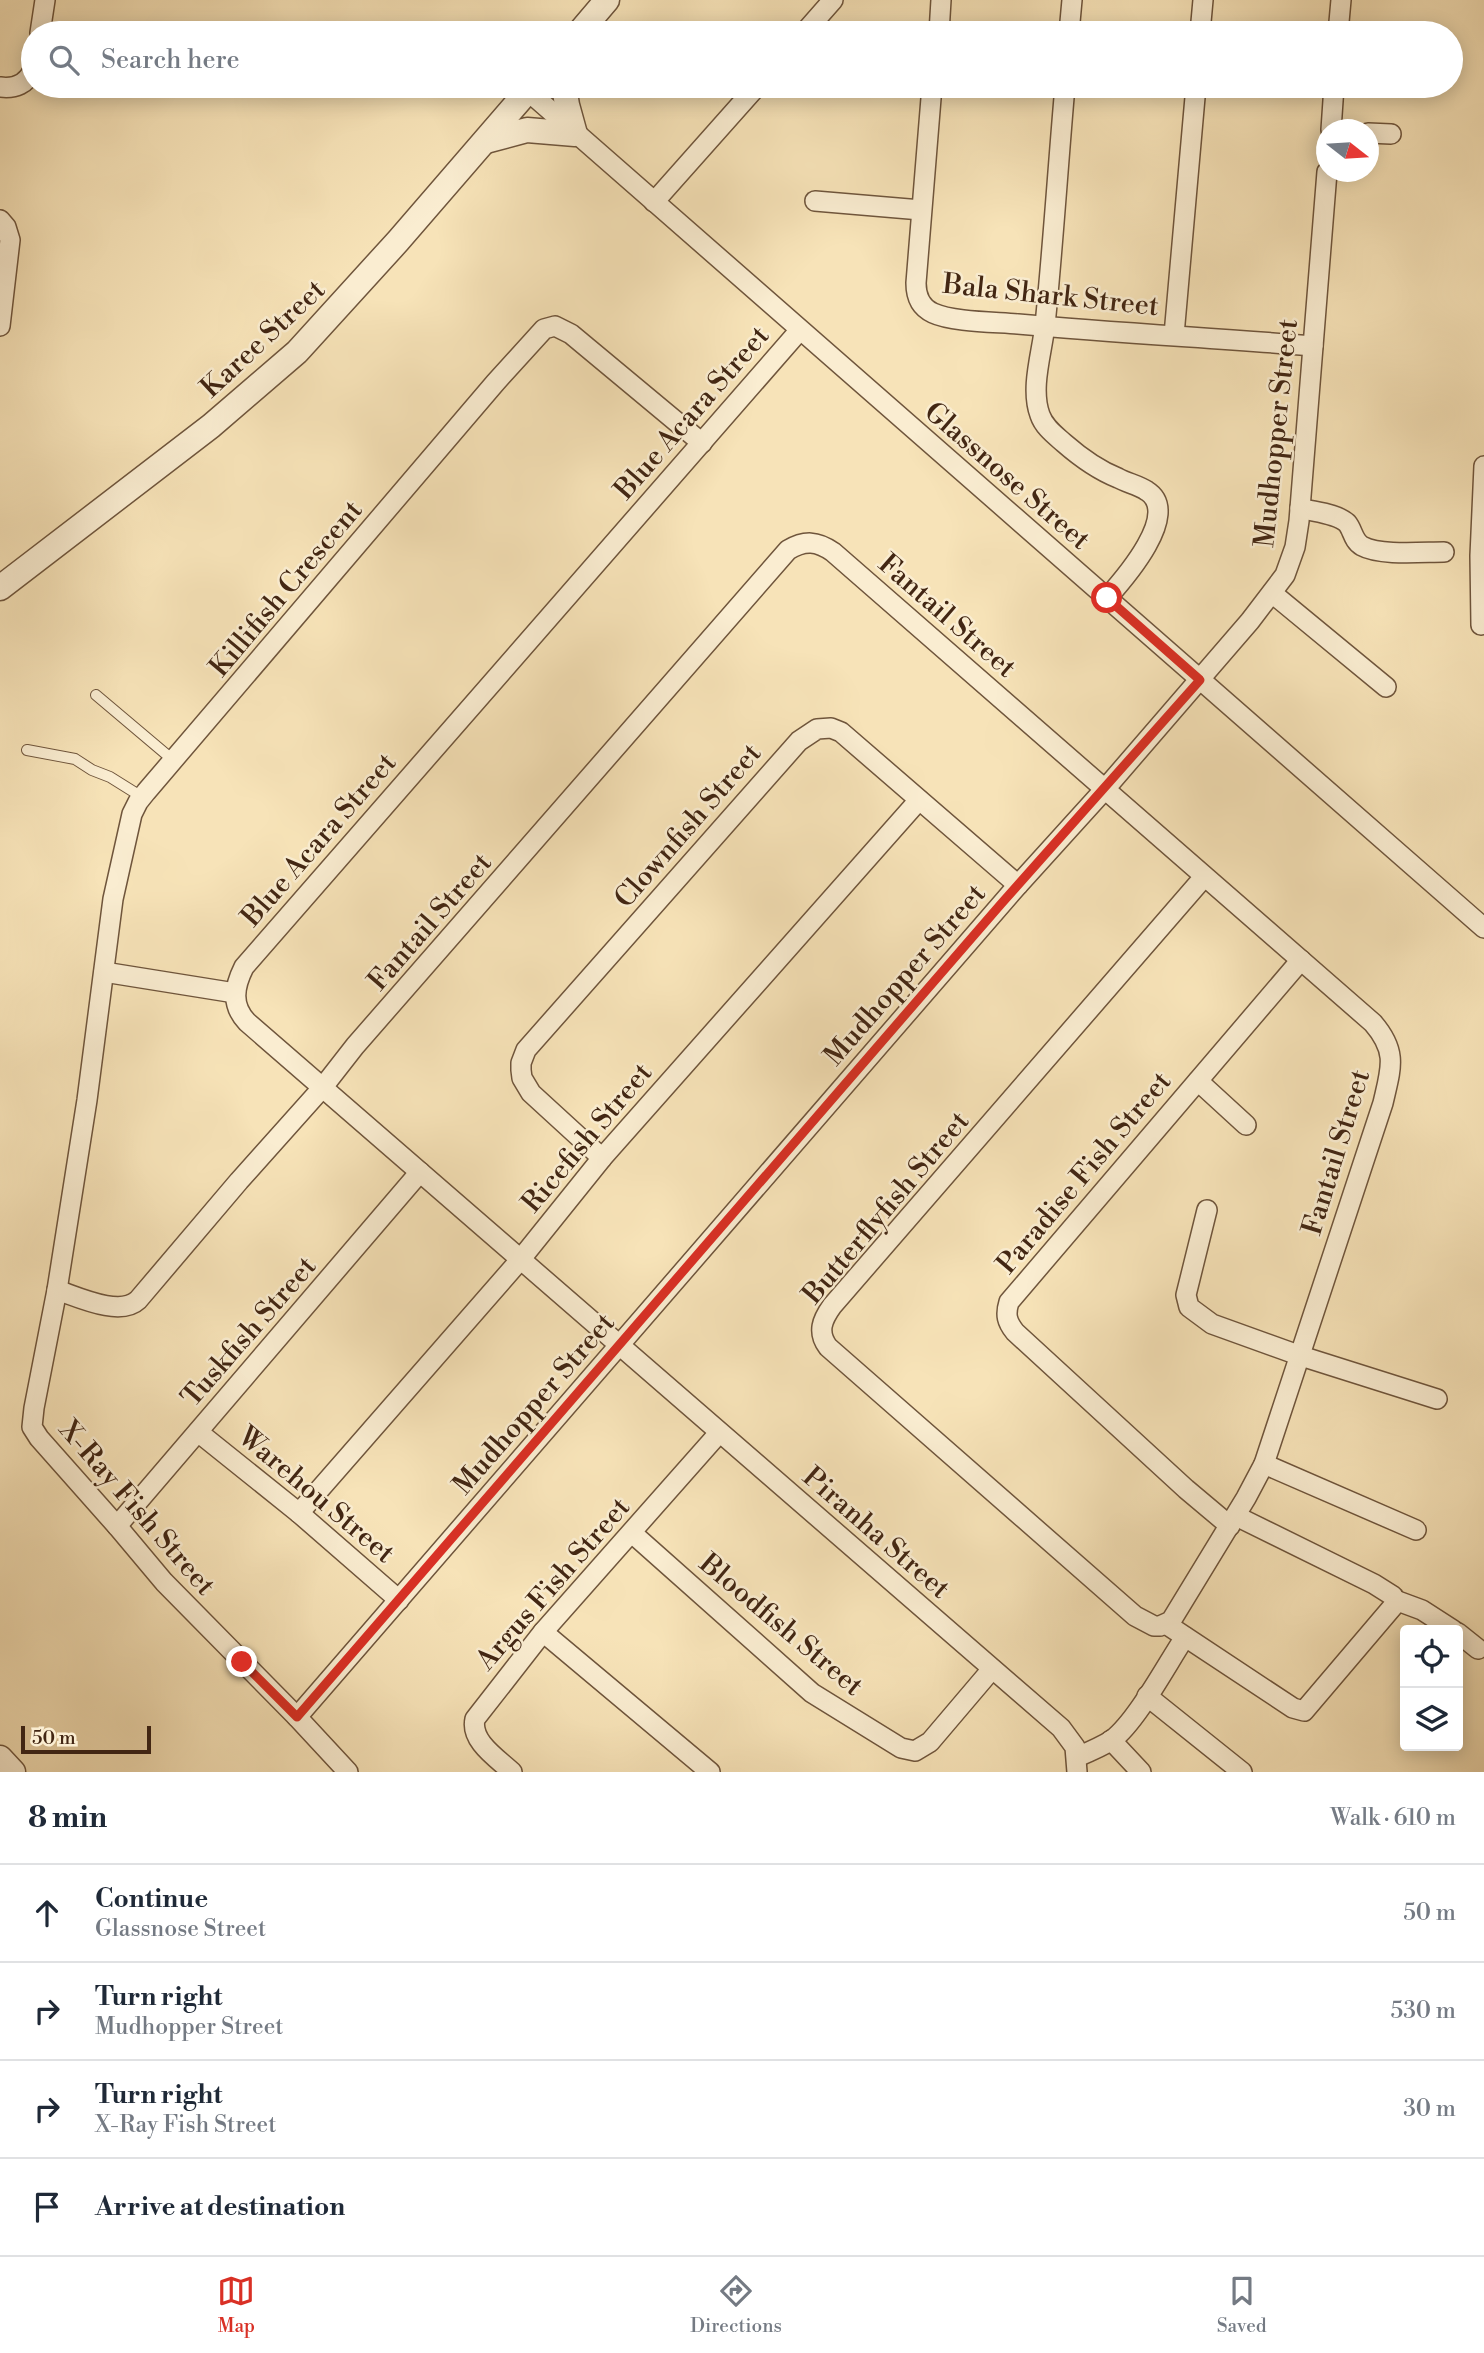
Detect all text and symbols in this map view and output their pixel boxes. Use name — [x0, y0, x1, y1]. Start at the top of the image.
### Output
search box — [21, 21, 1463, 98]
icon: search — [45, 41, 83, 79]
text: Search here — [101, 44, 240, 76]
north arrow — [1316, 119, 1379, 182]
street label: Bala Shark Street — [940, 267, 1161, 324]
street label: Karee Street — [193, 272, 333, 406]
street label: Mudhopper Street — [1247, 317, 1306, 549]
street label: Blue Acara Street — [607, 319, 777, 508]
street label: Glassnose Street — [917, 395, 1097, 558]
street label: Killifish Crescent — [202, 493, 370, 684]
street label: Fantail Street — [871, 547, 1023, 686]
route start — [1091, 582, 1122, 613]
street label: Clownfish Street — [607, 736, 769, 915]
street label: Blue Acara Street — [234, 746, 404, 935]
street label: Fantail Street — [361, 846, 500, 998]
street label: Mudhopper Street — [817, 877, 994, 1073]
street label: Ricefish Street — [514, 1056, 660, 1220]
street label: Paradise Fish Street — [989, 1065, 1179, 1281]
street label: Fantail Street — [1295, 1065, 1378, 1239]
street label: Butterflyfish Street — [795, 1104, 977, 1312]
street label: Tuskfish Street — [174, 1249, 324, 1414]
street label: Mudhopper Street — [446, 1306, 623, 1502]
street label: X-Ray Fish Street — [51, 1412, 223, 1603]
street label: Warehou Street — [230, 1419, 402, 1571]
street label: Piranha Street — [795, 1460, 957, 1607]
street label: Argus Fish Street — [468, 1490, 638, 1678]
street label: Bloodfish Street — [691, 1546, 870, 1704]
map controls — [1400, 1625, 1463, 1751]
button: locate — [1400, 1625, 1463, 1688]
route end — [226, 1646, 257, 1677]
button: layers — [1400, 1688, 1463, 1751]
scale bar — [21, 1723, 150, 1755]
text: 50 m — [32, 1726, 76, 1750]
text: 8 min — [28, 1799, 107, 1837]
text: Walk · 610 m — [1330, 1804, 1456, 1832]
text: Continue — [95, 1883, 208, 1915]
icon: ahead — [28, 1894, 66, 1932]
text: 50 m — [1403, 1899, 1456, 1927]
text: Glassnose Street — [95, 1915, 266, 1943]
text: Turn right — [95, 1981, 223, 2013]
icon: right — [28, 1992, 66, 2030]
text: 530 m — [1390, 1997, 1456, 2025]
text: Mudhopper Street — [95, 2013, 284, 2041]
text: Turn right — [95, 2079, 223, 2111]
icon: right — [28, 2090, 66, 2128]
text: 30 m — [1403, 2095, 1456, 2123]
text: X-Ray Fish Street — [95, 2111, 276, 2139]
icon: arrive — [28, 2188, 66, 2226]
text: Arrive at destination — [95, 2191, 345, 2223]
tab: Map — [217, 2272, 255, 2338]
tab: Directions — [690, 2272, 782, 2338]
tab: Saved — [1217, 2272, 1267, 2338]

